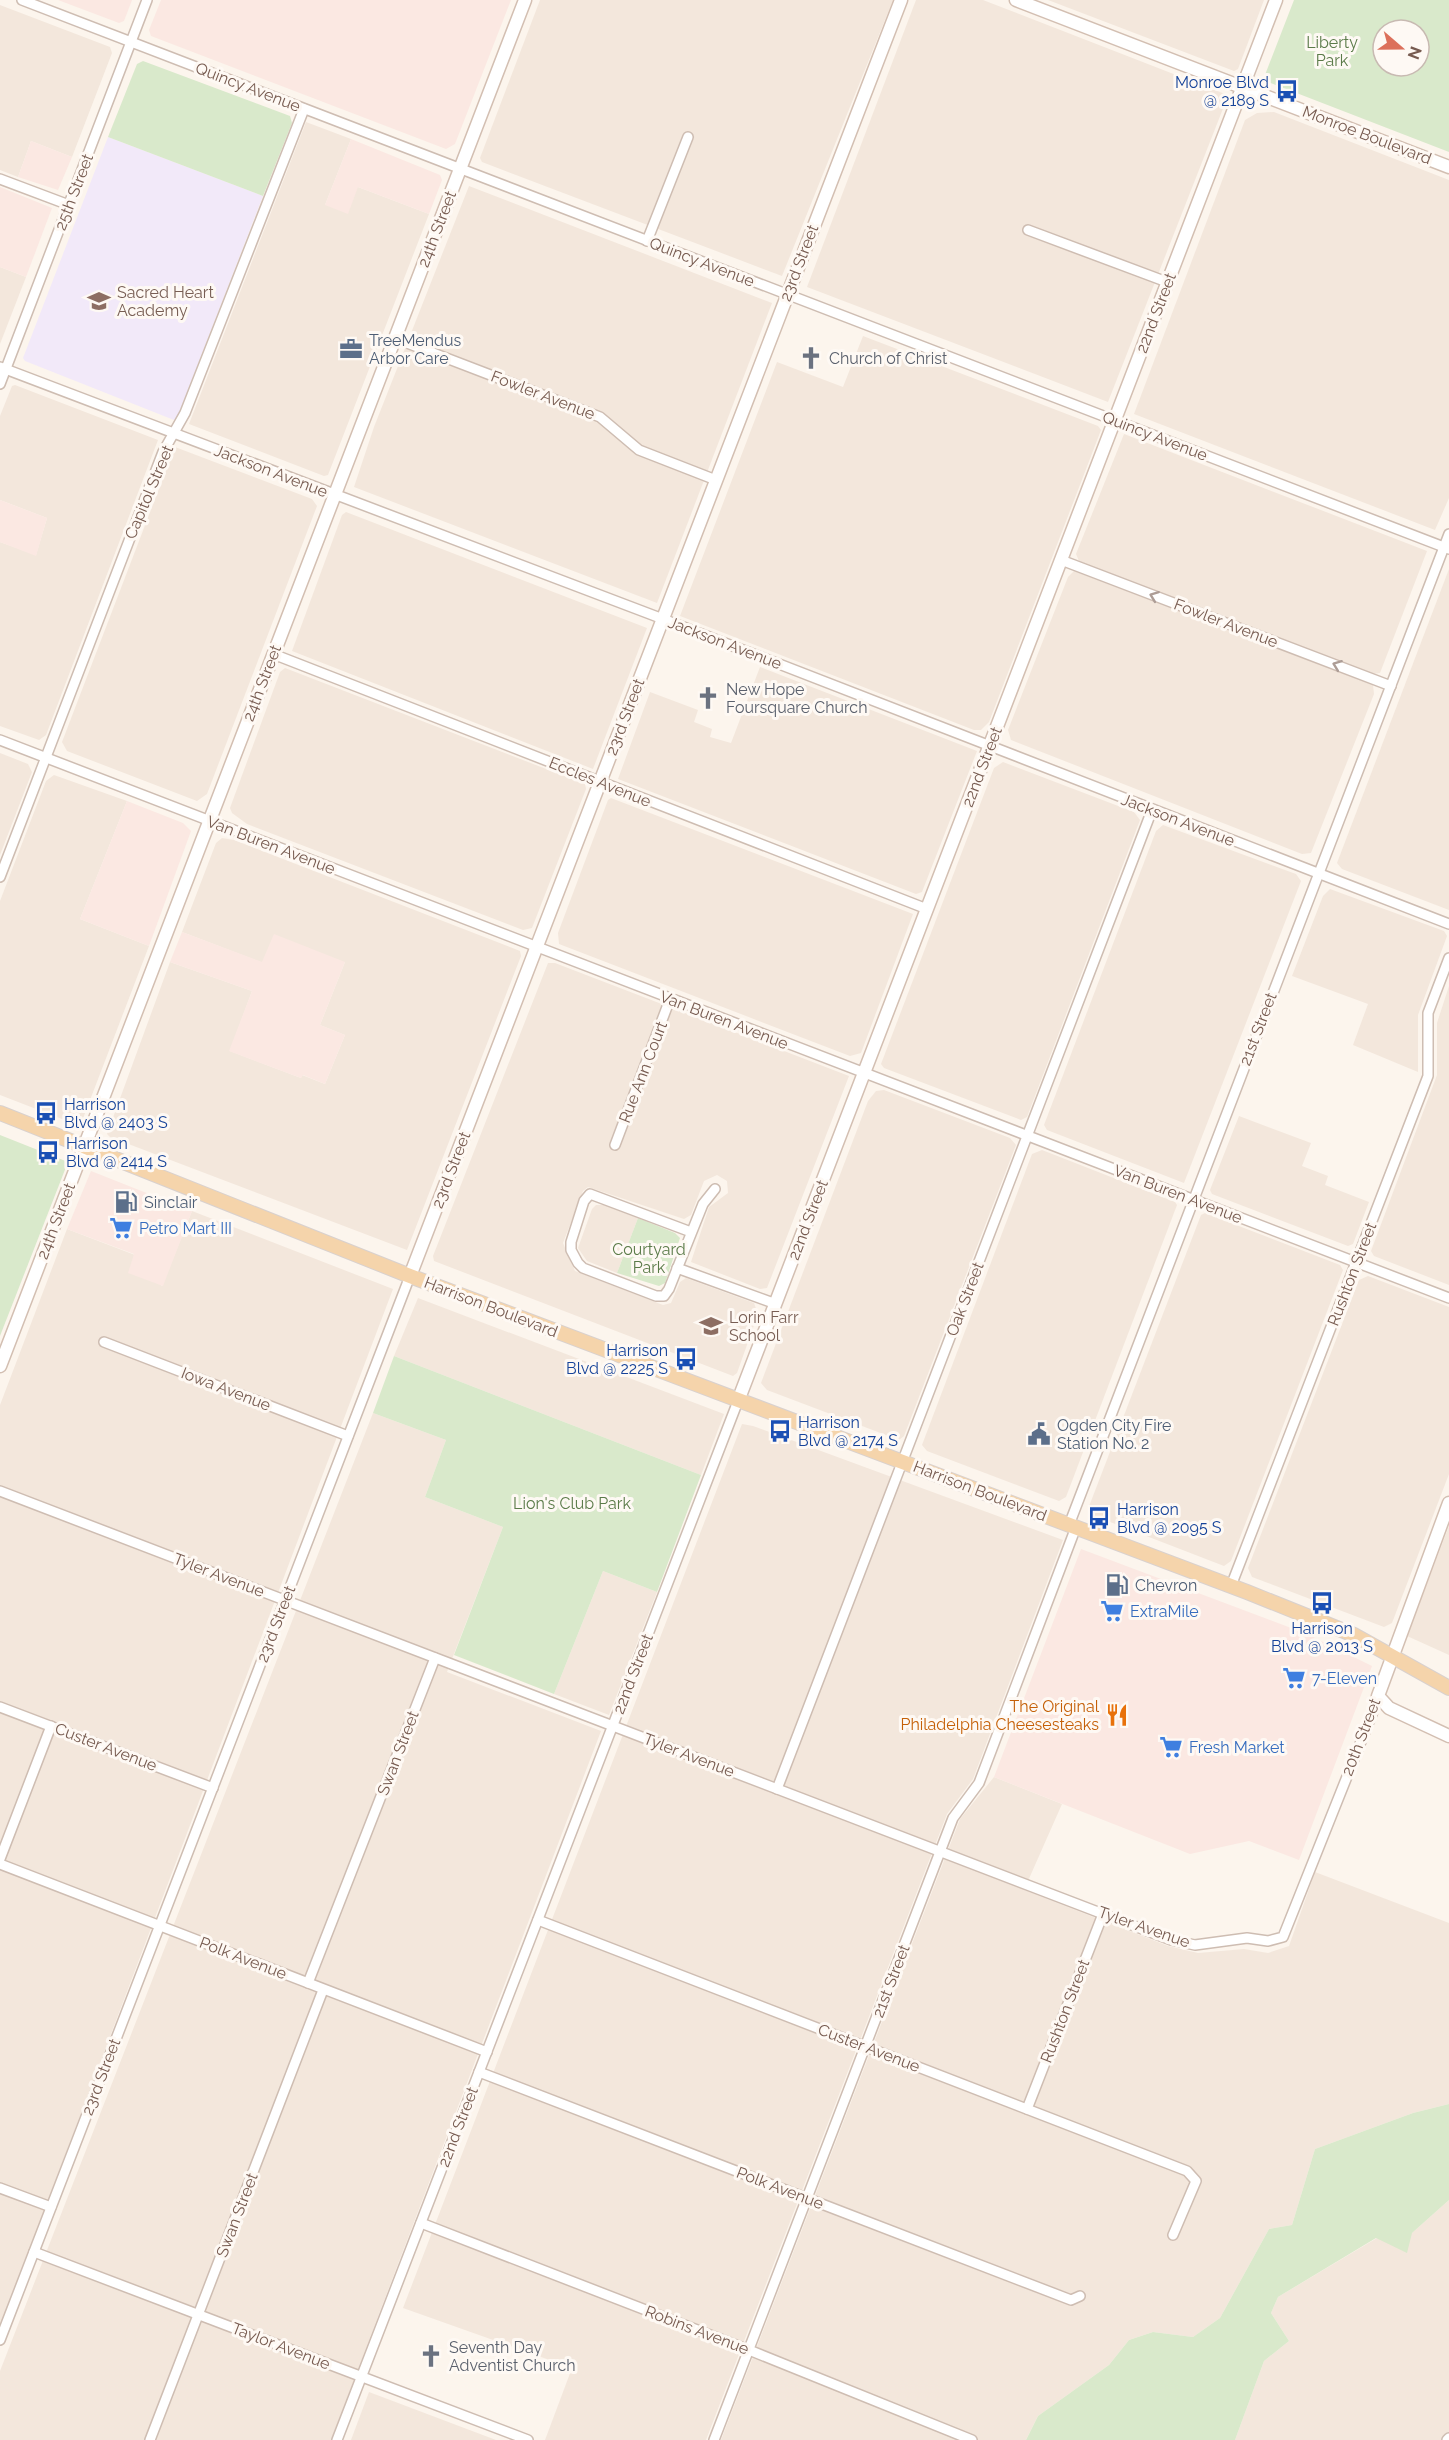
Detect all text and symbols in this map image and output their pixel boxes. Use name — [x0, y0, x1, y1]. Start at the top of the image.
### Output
north arrow — [1371, 18, 1431, 78]
park label: Liberty Park — [1306, 33, 1358, 70]
text: N — [1404, 44, 1426, 62]
street label: Quincy Avenue — [193, 58, 303, 116]
place label: Monroe Blvd @ 2189 S — [1175, 73, 1269, 110]
bus stop icon: Monroe Blvd @ 2189 S — [1274, 78, 1300, 104]
street label: Monroe Boulevard — [1300, 102, 1434, 168]
street label: 25th Street — [51, 151, 97, 233]
street label: 24th Street — [414, 188, 460, 270]
street label: 23rd Street — [776, 221, 823, 304]
street label: Quincy Avenue — [647, 233, 757, 291]
street label: 22nd Street — [1132, 270, 1180, 356]
place label: Sacred Heart Academy — [117, 283, 214, 320]
school or university icon: Sacred Heart Academy — [86, 288, 112, 314]
place label: TreeMendus Arbor Care — [369, 331, 461, 368]
office icon: TreeMendus Arbor Care — [338, 336, 364, 362]
church icon: Church of Christ — [798, 345, 824, 371]
place label: Church of Christ — [829, 349, 948, 368]
street label: Fowler Avenue — [488, 366, 598, 424]
street label: Quincy Avenue — [1100, 407, 1210, 465]
street label: Jackson Avenue — [212, 441, 330, 501]
street label: Capitol Street — [121, 442, 178, 542]
one-way arrow — [1150, 591, 1161, 603]
street label: Fowler Avenue — [1171, 594, 1281, 652]
street label: Jackson Avenue — [666, 613, 784, 673]
street label: 24th Street — [239, 642, 285, 724]
one-way arrow — [1332, 660, 1342, 673]
street label: 23rd Street — [602, 675, 649, 758]
place label: New Hope Foursquare Church — [726, 680, 867, 717]
church icon: New Hope Foursquare Church — [695, 685, 721, 711]
street label: 22nd Street — [958, 724, 1006, 810]
street label: Eccles Avenue — [546, 753, 654, 811]
street label: Jackson Avenue — [1119, 790, 1237, 850]
street label: Van Buren Avenue — [204, 812, 338, 878]
street label: Van Buren Avenue — [657, 987, 791, 1053]
street label: 21st Street — [1235, 989, 1281, 1068]
street label: Rue Ann Court — [615, 1018, 671, 1126]
place label: Harrison Blvd @ 2403 S — [64, 1095, 168, 1132]
bus stop icon: Harrison Blvd @ 2403 S — [33, 1100, 59, 1126]
street label: 23rd Street — [428, 1128, 475, 1211]
place label: Harrison Blvd @ 2414 S — [66, 1134, 167, 1171]
bus stop icon: Harrison Blvd @ 2414 S — [35, 1139, 61, 1165]
street label: Van Buren Avenue — [1111, 1161, 1245, 1227]
street label: 22nd Street — [784, 1177, 832, 1263]
street label: 24th Street — [33, 1180, 79, 1262]
fuel station icon: Sinclair — [113, 1189, 139, 1215]
place label: Sinclair — [144, 1193, 198, 1212]
supermarket icon: Petro Mart III — [108, 1215, 134, 1241]
place label: Petro Mart III — [139, 1219, 232, 1238]
street label: Rushton Street — [1324, 1219, 1381, 1328]
park label: Courtyard Park — [612, 1240, 686, 1277]
street label: Oak Street — [942, 1259, 988, 1339]
street label: Harrison Boulevard — [422, 1273, 560, 1341]
place label: Lorin Farr School — [729, 1308, 799, 1345]
school or university icon: Lorin Farr School — [698, 1313, 724, 1339]
place label: Harrison Blvd @ 2225 S — [566, 1341, 668, 1378]
bus stop icon: Harrison Blvd @ 2225 S — [673, 1346, 699, 1372]
street label: Iowa Avenue — [179, 1363, 273, 1415]
place label: Harrison Blvd @ 2174 S — [798, 1413, 898, 1450]
place label: Ogden City Fire Station No. 2 — [1057, 1416, 1171, 1453]
bus stop icon: Harrison Blvd @ 2174 S — [767, 1418, 793, 1444]
public building icon: Ogden City Fire Station No. 2 — [1026, 1421, 1052, 1447]
street label: Harrison Boulevard — [911, 1457, 1049, 1525]
park label: Lion's Club Park — [513, 1494, 631, 1513]
place label: Harrison Blvd @ 2095 S — [1117, 1500, 1222, 1537]
bus stop icon: Harrison Blvd @ 2095 S — [1086, 1505, 1112, 1531]
street label: Tyler Avenue — [171, 1549, 267, 1601]
fuel station icon: Chevron — [1104, 1572, 1130, 1598]
place label: Chevron — [1135, 1576, 1197, 1595]
street label: 23rd Street — [253, 1582, 300, 1665]
bus stop icon: Harrison Blvd @ 2013 S — [1309, 1590, 1335, 1616]
supermarket icon: ExtraMile — [1099, 1598, 1125, 1624]
place label: ExtraMile — [1130, 1602, 1199, 1621]
place label: Harrison Blvd @ 2013 S — [1271, 1619, 1373, 1656]
street label: 22nd Street — [609, 1631, 657, 1717]
supermarket icon: 7-Eleven — [1281, 1665, 1307, 1691]
place label: 7-Eleven — [1312, 1669, 1377, 1688]
street label: 20th Street — [1338, 1695, 1385, 1778]
place label: The Original Philadelphia Cheesesteaks — [900, 1697, 1100, 1734]
restaurant icon: The Original Philadelphia Cheesesteaks — [1104, 1702, 1130, 1728]
street label: Swan Street — [373, 1708, 423, 1798]
street label: Custer Avenue — [52, 1719, 160, 1775]
street label: Tyler Avenue — [641, 1729, 737, 1781]
supermarket icon: Fresh Market — [1158, 1734, 1184, 1760]
place label: Fresh Market — [1189, 1738, 1285, 1757]
street label: Tyler Avenue — [1096, 1902, 1192, 1952]
street label: Polk Avenue — [197, 1933, 289, 1983]
street label: 21st Street — [868, 1941, 914, 2020]
street label: Rushton Street — [1037, 1956, 1094, 2065]
street label: Custer Avenue — [815, 2020, 923, 2076]
street label: 23rd Street — [78, 2035, 125, 2118]
street label: 22nd Street — [434, 2084, 482, 2170]
street label: Polk Avenue — [734, 2163, 826, 2213]
street label: Swan Street — [212, 2170, 262, 2260]
street label: Robins Avenue — [642, 2301, 752, 2359]
street label: Taylor Avenue — [229, 2318, 333, 2374]
place label: Seventh Day Adventist Church — [449, 2338, 576, 2375]
church icon: Seventh Day Adventist Church — [418, 2343, 444, 2369]

